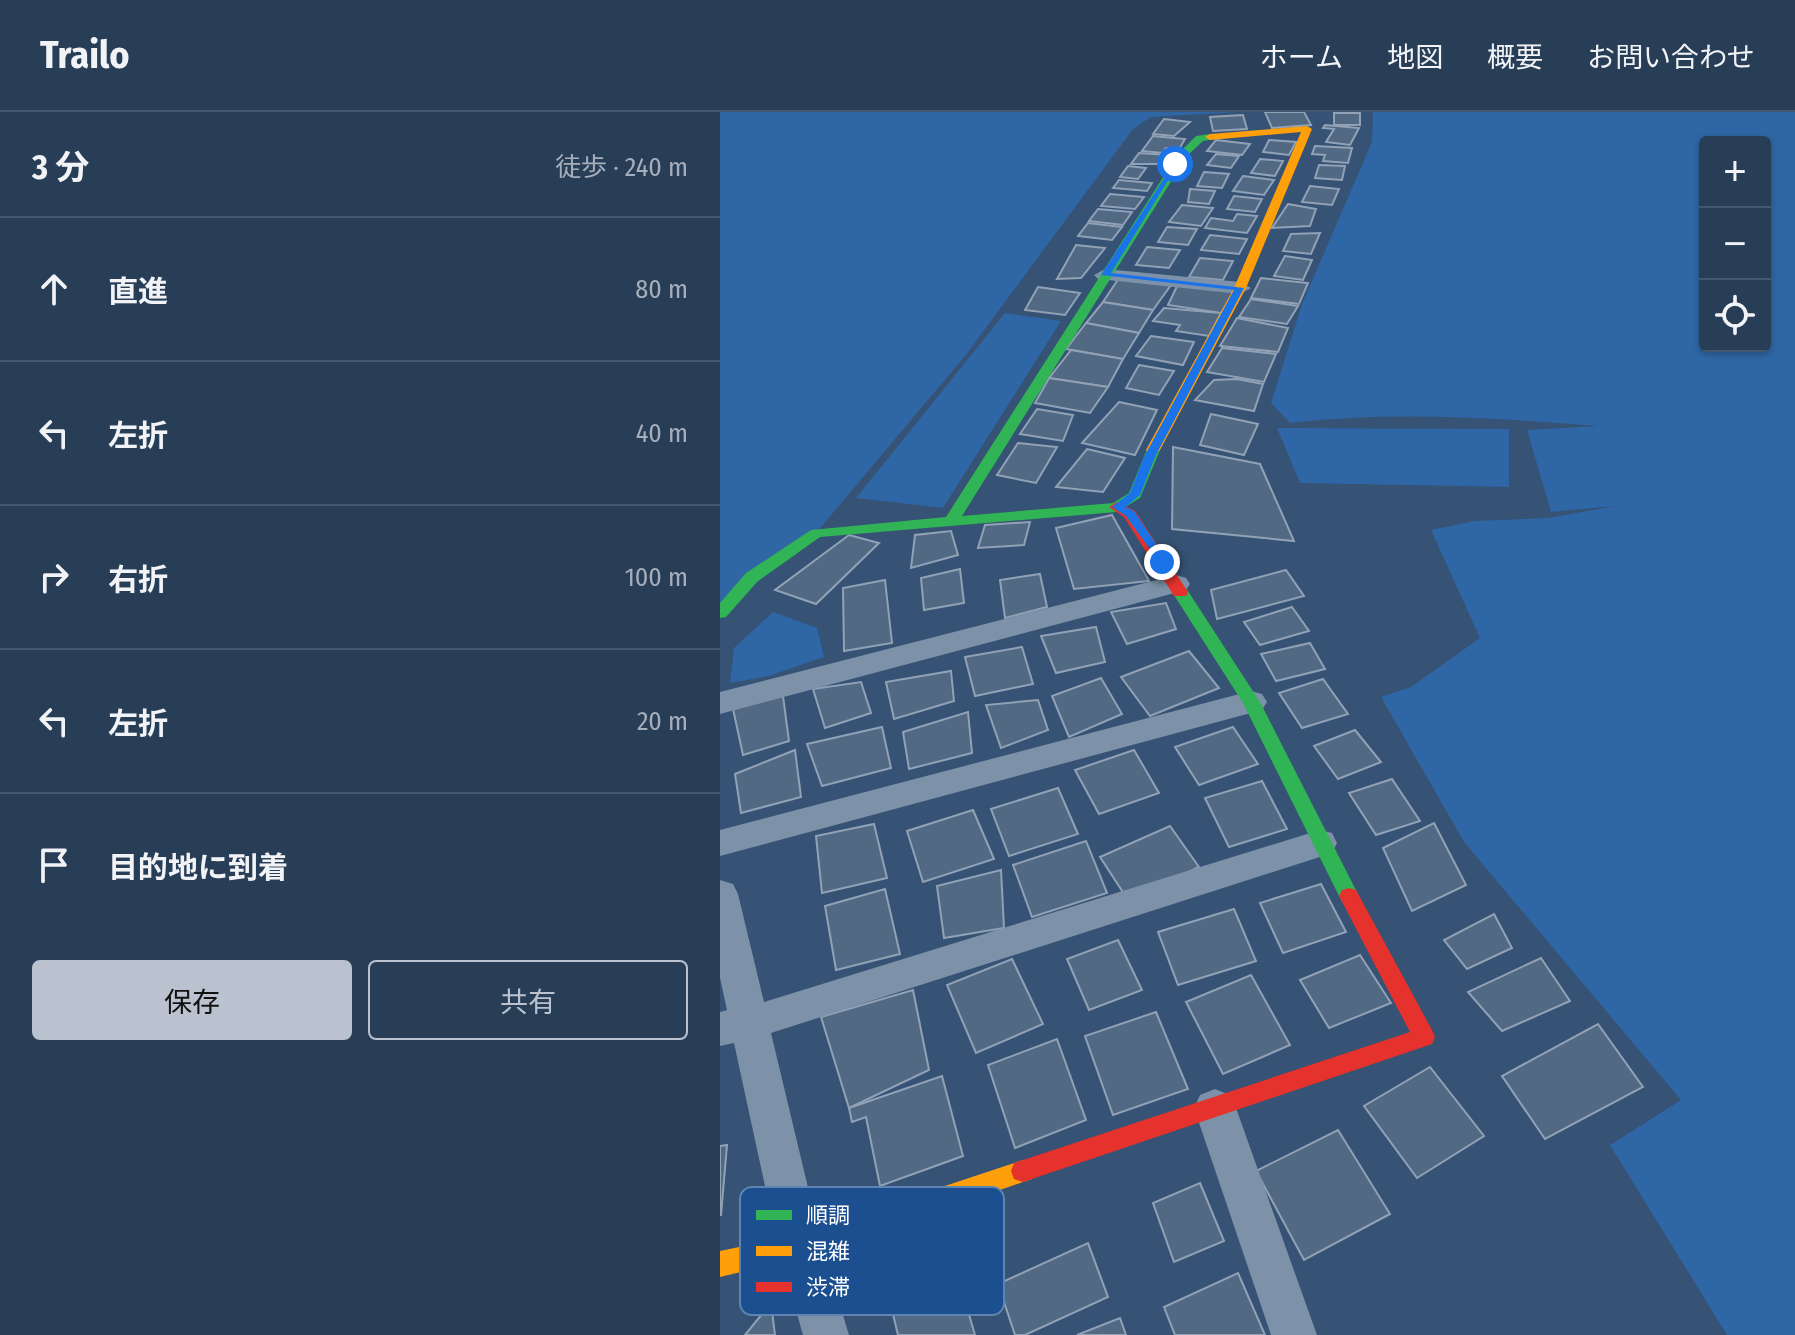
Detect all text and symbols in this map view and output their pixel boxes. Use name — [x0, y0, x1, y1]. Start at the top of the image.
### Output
text: Trailo — [40, 32, 130, 78]
text: ホーム — [1260, 41, 1343, 74]
text: 地図 — [1387, 41, 1443, 74]
text: 概要 — [1487, 41, 1543, 74]
text: お問い合わせ — [1587, 41, 1755, 74]
map controls — [1699, 136, 1771, 352]
button: + — [1699, 136, 1771, 208]
route start — [1157, 146, 1193, 182]
text: 3 分 — [32, 147, 89, 188]
text: 徒歩 · 240 m — [555, 152, 688, 183]
button: − — [1699, 208, 1771, 280]
icon: ahead — [32, 267, 76, 311]
text: 直進 — [108, 274, 168, 310]
text: 80 m — [635, 274, 688, 305]
button: locate — [1699, 280, 1771, 352]
icon: left — [32, 411, 76, 455]
text: 左折 — [108, 418, 168, 454]
text: 40 m — [636, 418, 688, 449]
route end — [1144, 544, 1180, 580]
icon: right — [32, 555, 76, 599]
text: 右折 — [108, 562, 168, 598]
text: 100 m — [625, 562, 688, 593]
icon: left — [32, 699, 76, 743]
text: 左折 — [108, 706, 168, 742]
text: 20 m — [637, 706, 688, 737]
icon: arrive — [32, 843, 76, 887]
text: 目的地に到着 — [108, 850, 288, 886]
button: 保存 — [32, 960, 352, 1040]
button: 共有 — [368, 960, 688, 1040]
legend — [740, 1187, 1004, 1315]
text: 順調 — [806, 1202, 850, 1229]
text: 混雑 — [806, 1238, 850, 1265]
text: 渋滞 — [806, 1274, 850, 1301]

